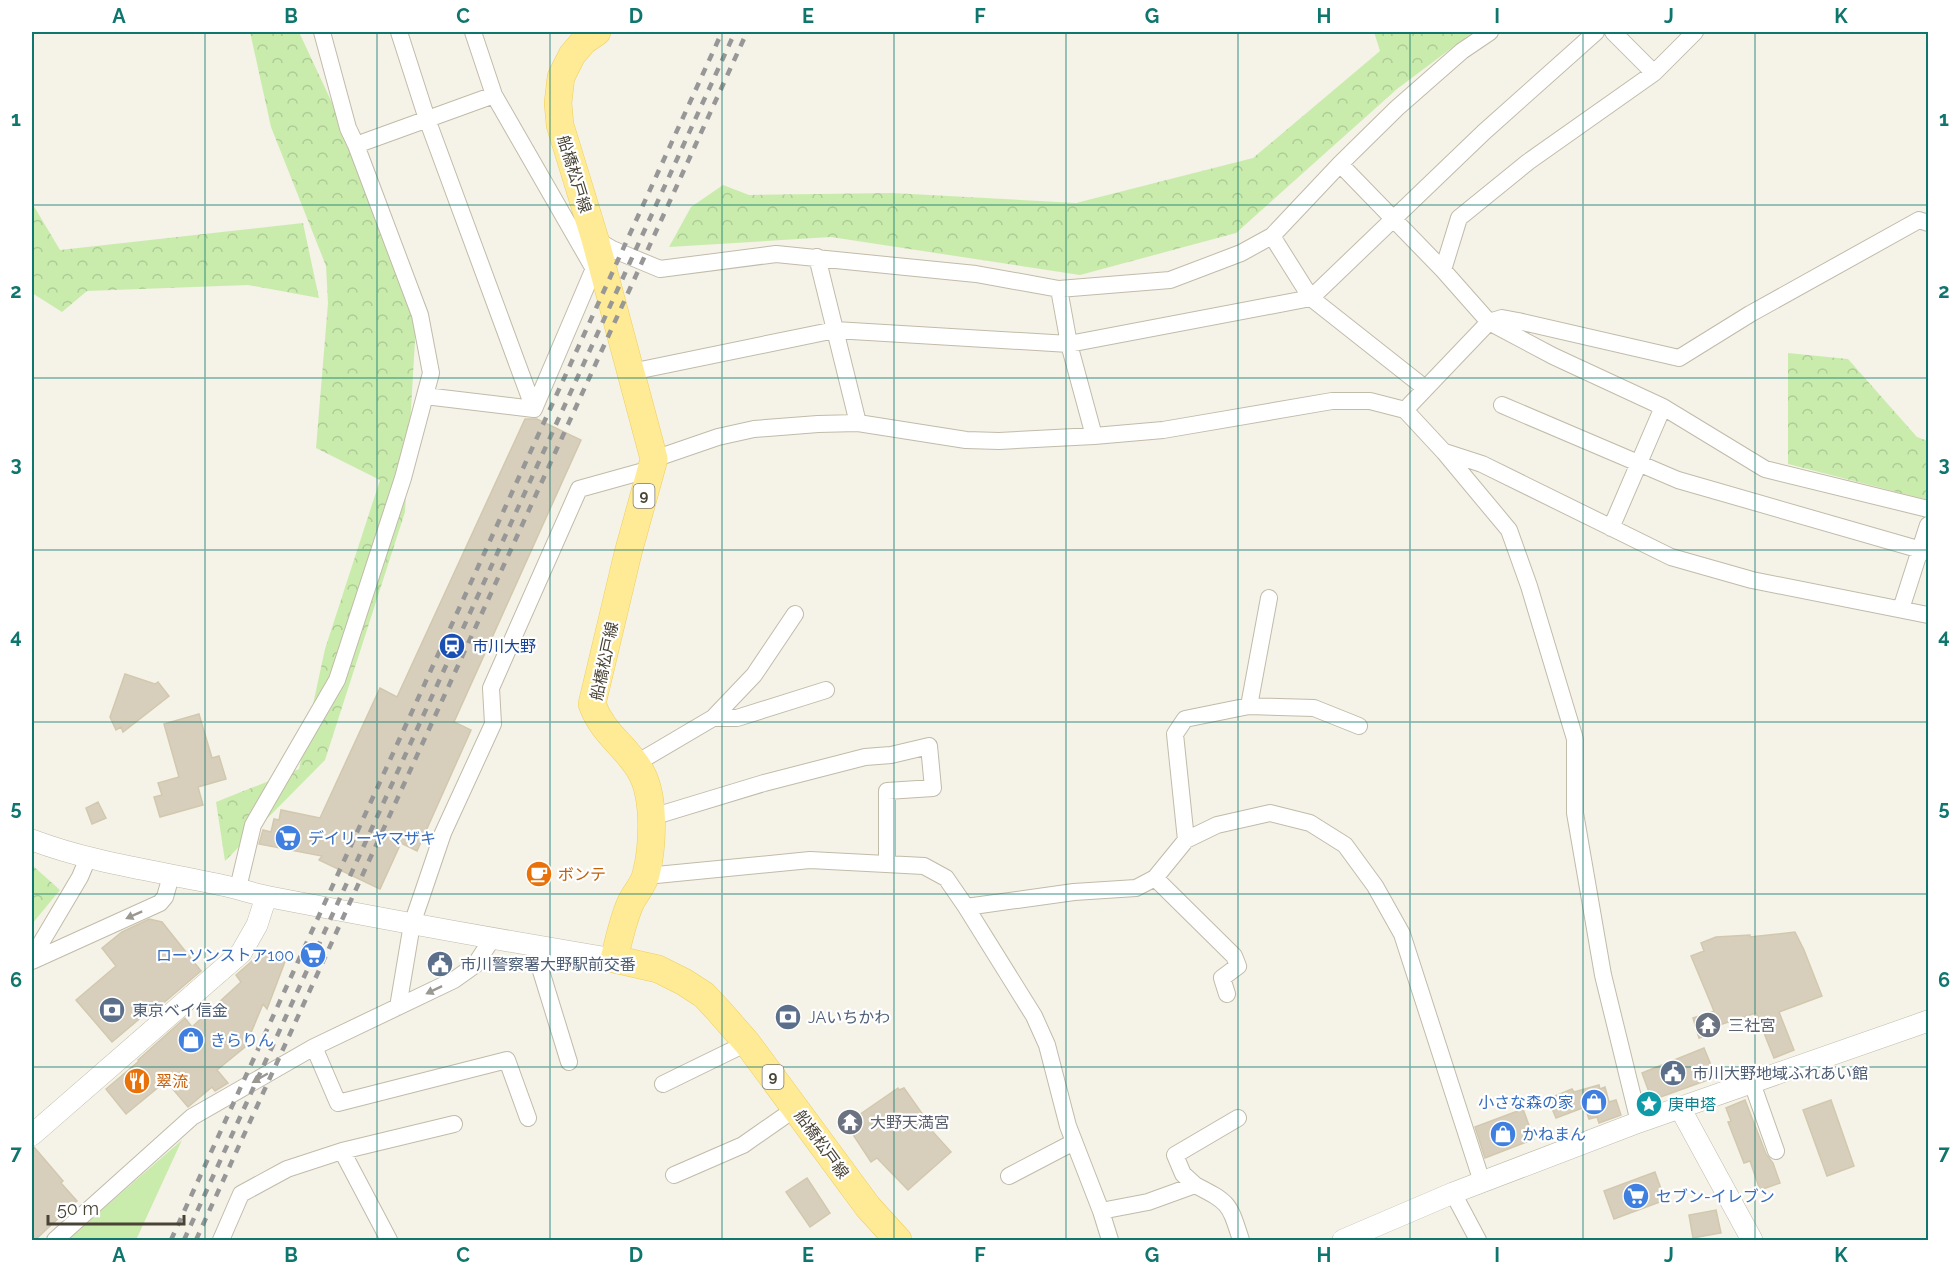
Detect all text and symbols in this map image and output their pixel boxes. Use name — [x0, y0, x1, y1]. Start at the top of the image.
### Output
text: A — [112, 4, 126, 28]
text: B — [284, 4, 298, 28]
text: C — [456, 4, 470, 28]
text: D — [629, 4, 643, 28]
text: E — [802, 4, 814, 28]
text: F — [974, 4, 986, 28]
text: G — [1145, 4, 1159, 28]
text: H — [1317, 4, 1331, 28]
text: I — [1494, 4, 1500, 28]
text: J — [1664, 4, 1674, 28]
text: K — [1834, 4, 1848, 28]
text: 1 — [11, 107, 21, 131]
text: 1 — [1939, 107, 1949, 131]
street label: 船橋松戸線 — [554, 133, 595, 215]
text: 2 — [10, 279, 22, 303]
text: 2 — [1938, 279, 1950, 303]
text: 3 — [10, 452, 22, 476]
text: 3 — [1938, 452, 1950, 476]
road number: 9 — [634, 484, 654, 508]
street label: 船橋松戸線 — [587, 620, 622, 702]
text: 4 — [10, 624, 22, 648]
text: 4 — [1938, 624, 1950, 648]
station icon: 市川大野 — [437, 631, 467, 661]
place label: 市川大野 — [472, 637, 536, 656]
text: 5 — [10, 796, 22, 820]
text: 5 — [1938, 796, 1950, 820]
supermarket icon: デイリーヤマザキ — [273, 823, 303, 853]
place label: デイリーヤマザキ — [308, 829, 436, 848]
cafe icon: ボンテ — [524, 859, 554, 889]
place label: ボンテ — [558, 865, 606, 884]
one-way arrow — [124, 910, 142, 920]
supermarket icon: ローソンストア100 — [298, 940, 328, 970]
place label: ローソンストア100 — [156, 946, 294, 965]
public building icon: 市川警察署大野駅前交番 — [425, 949, 455, 979]
place label: 市川警察署大野駅前交番 — [460, 955, 636, 974]
text: 6 — [10, 968, 22, 992]
text: 6 — [1938, 968, 1950, 992]
one-way arrow — [425, 985, 442, 994]
bank icon: 東京ベイ信金 — [97, 995, 127, 1025]
place label: 東京ベイ信金 — [132, 1001, 228, 1020]
bank icon: JAいちかわ — [773, 1002, 803, 1032]
place label: JAいちかわ — [808, 1008, 890, 1027]
temple icon: 三社宮 — [1693, 1010, 1723, 1040]
place label: 三社宮 — [1728, 1016, 1776, 1035]
shop icon: きらりん — [176, 1025, 206, 1055]
place label: きらりん — [210, 1031, 274, 1050]
public building icon: 市川大野地域ふれあい館 — [1658, 1058, 1688, 1088]
place label: 市川大野地域ふれあい館 — [1692, 1064, 1868, 1083]
road number: 9 — [762, 1065, 784, 1089]
restaurant icon: 翠流 — [122, 1066, 152, 1096]
place label: 翠流 — [156, 1072, 188, 1091]
one-way arrow — [251, 1073, 268, 1083]
shop icon: 小さな森の家 — [1579, 1087, 1609, 1117]
place icon: 庚申塔 — [1634, 1089, 1664, 1119]
place label: 小さな森の家 — [1478, 1093, 1574, 1112]
place label: 庚申塔 — [1668, 1095, 1716, 1114]
street label: 船橋松戸線 — [790, 1106, 853, 1182]
temple icon: 大野天満宮 — [835, 1107, 865, 1137]
place label: 大野天満宮 — [870, 1113, 950, 1132]
shop icon: かねまん — [1488, 1119, 1518, 1149]
place label: かねまん — [1522, 1125, 1586, 1144]
text: 7 — [10, 1141, 22, 1165]
text: 7 — [1938, 1141, 1950, 1165]
supermarket icon: セブン-イレブン — [1621, 1181, 1651, 1211]
place label: セブン-イレブン — [1656, 1187, 1775, 1206]
scale bar — [48, 1188, 184, 1226]
text: 50 m — [57, 1198, 99, 1219]
text: A — [112, 1243, 126, 1267]
text: B — [284, 1243, 298, 1267]
text: C — [456, 1243, 470, 1267]
text: D — [629, 1243, 643, 1267]
text: E — [802, 1243, 814, 1267]
text: F — [974, 1243, 986, 1267]
text: G — [1145, 1243, 1159, 1267]
text: H — [1317, 1243, 1331, 1267]
text: I — [1494, 1243, 1500, 1267]
text: J — [1664, 1243, 1674, 1267]
text: K — [1834, 1243, 1848, 1267]

